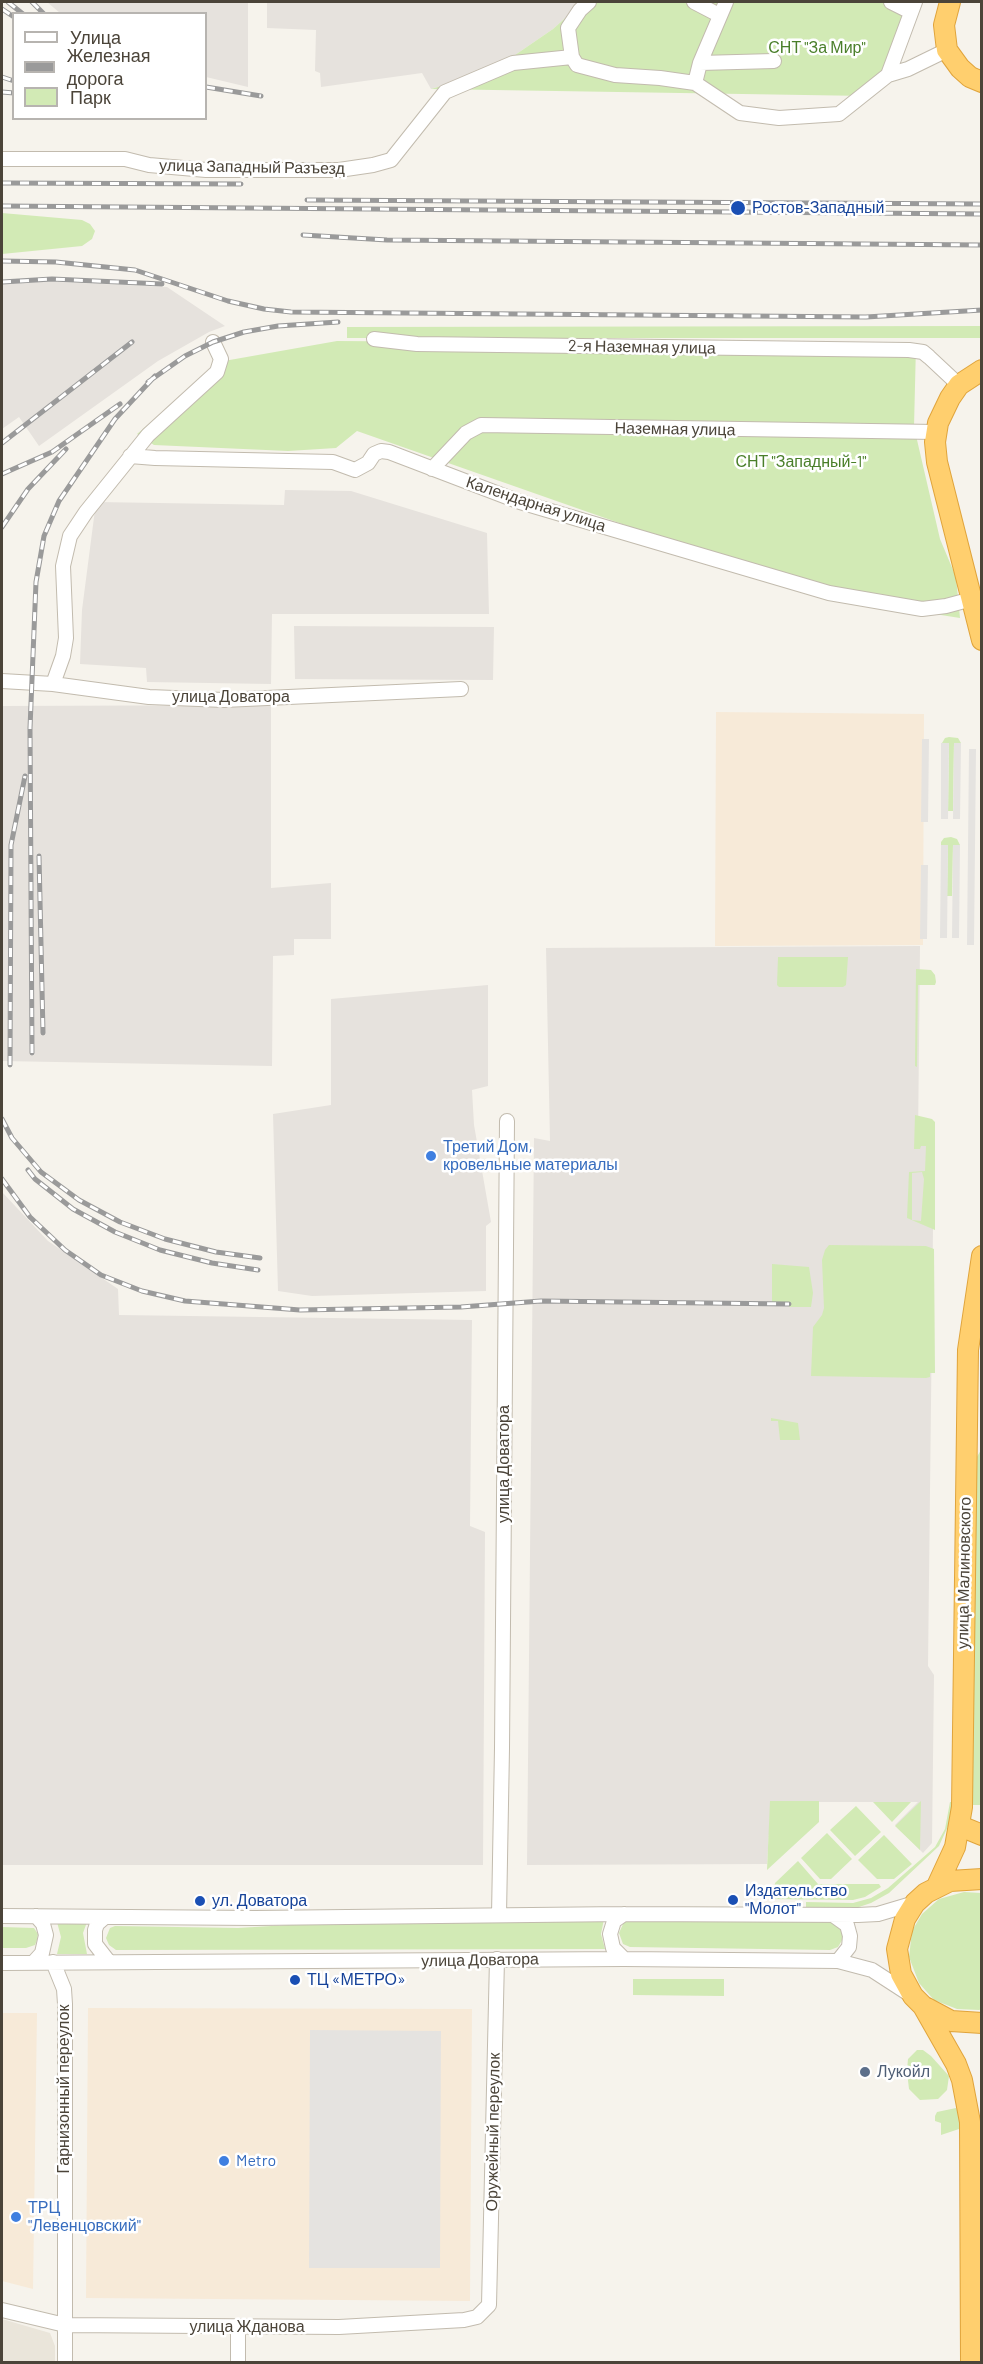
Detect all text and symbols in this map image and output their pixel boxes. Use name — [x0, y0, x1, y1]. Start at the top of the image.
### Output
legend — [12, 12, 207, 120]
text: Улица — [70, 26, 121, 48]
park label: СНТ "За Мир" — [768, 38, 866, 58]
text: Железная дорога — [67, 44, 151, 89]
text: Парк — [70, 86, 111, 108]
street label: улица Западный Разъезд — [159, 156, 345, 178]
place label: Ростов-Западный — [752, 198, 884, 218]
marker: Ростов-Западный — [729, 199, 747, 217]
street label: 2-я Наземная улица — [568, 336, 716, 358]
street label: Наземная улица — [614, 418, 736, 440]
park label: СНТ "Западный-1" — [735, 452, 867, 472]
street label: Календарная улица — [464, 472, 608, 536]
street label: улица Доватора — [172, 687, 290, 707]
place label: Третий Дом, кровельные материалы — [443, 1137, 618, 1175]
marker: Третий Дом, кровельные материалы — [424, 1149, 438, 1163]
street label: улица Доватора — [494, 1405, 514, 1523]
street label: улица Малиновского — [953, 1497, 975, 1649]
place label: Издательство "Молот" — [745, 1881, 847, 1919]
place label: ул. Доватора — [212, 1891, 307, 1911]
marker: Издательство "Молот" — [726, 1893, 740, 1907]
marker: ул. Доватора — [193, 1894, 207, 1908]
street label: улица Доватора — [421, 1949, 539, 1971]
place label: ТЦ «МЕТРО» — [307, 1970, 406, 1990]
marker: ТЦ «МЕТРО» — [288, 1973, 302, 1987]
street label: Гарнизонный переулок — [54, 2005, 74, 2173]
street label: Оружейный переулок — [482, 2053, 504, 2211]
place label: Лукойл — [877, 2062, 930, 2082]
marker: Лукойл — [858, 2065, 872, 2079]
place label: Metro — [236, 2151, 276, 2171]
marker: Metro — [217, 2154, 231, 2168]
place label: ТРЦ "Левенцовский" — [28, 2198, 141, 2236]
marker: ТРЦ "Левенцовский" — [9, 2210, 23, 2224]
street label: улица Жданова — [189, 2317, 305, 2337]

